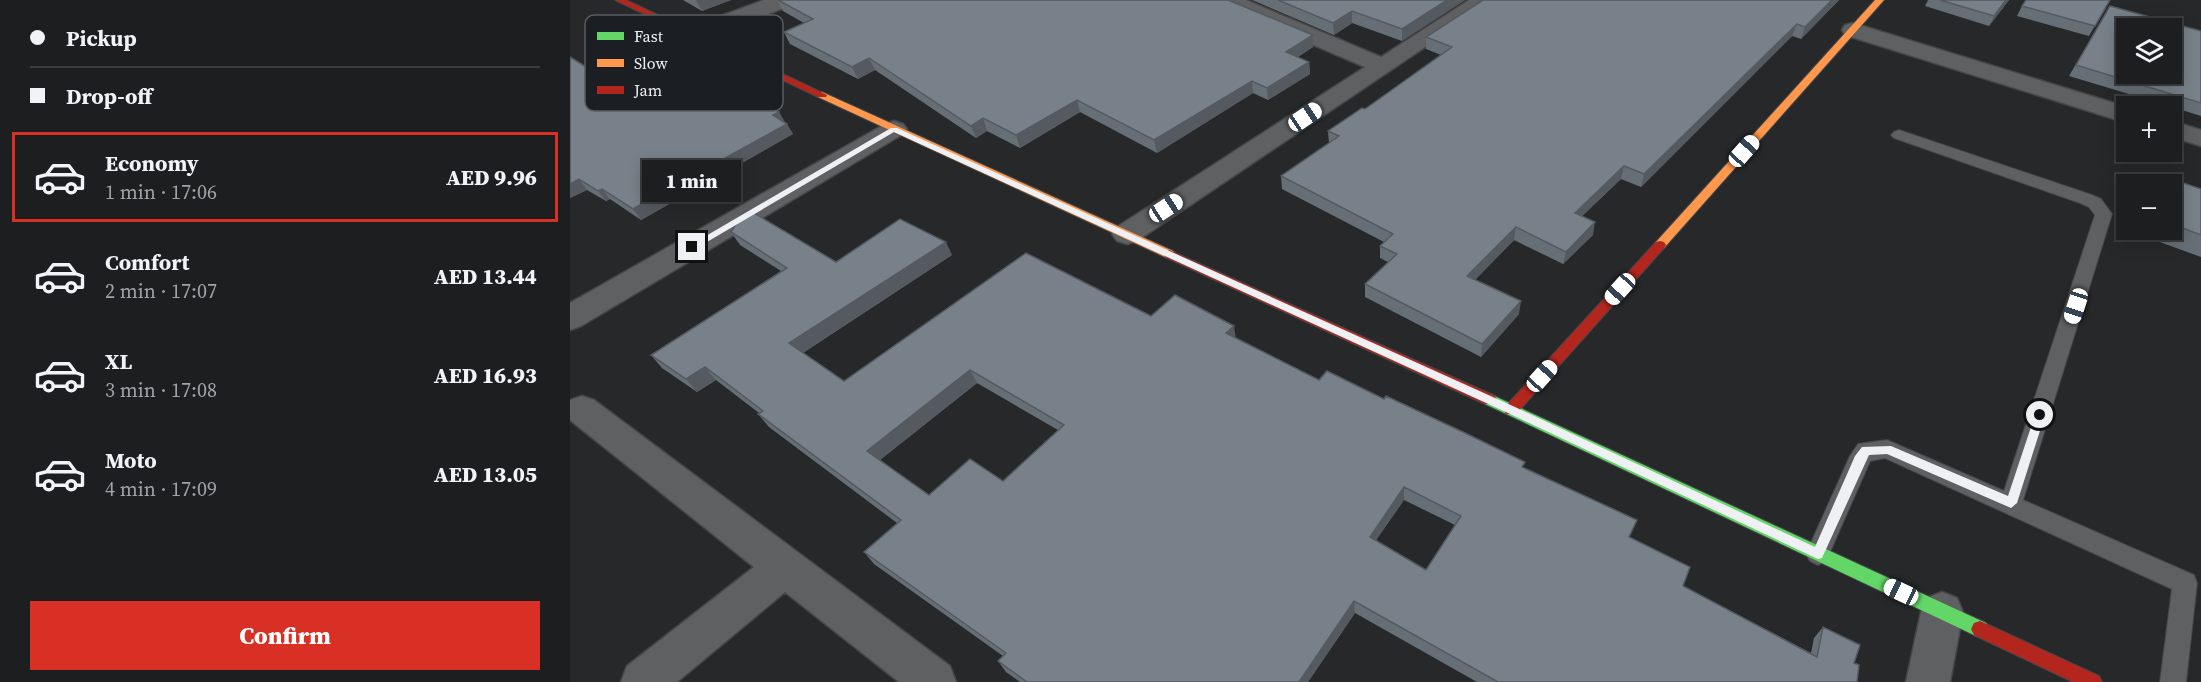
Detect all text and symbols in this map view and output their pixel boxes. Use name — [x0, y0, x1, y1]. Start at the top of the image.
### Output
legend — [585, 15, 783, 111]
map controls — [2116, 18, 2182, 240]
button: layers — [2116, 18, 2182, 84]
text: Pickup — [66, 23, 137, 53]
text: Fast — [634, 25, 664, 47]
text: Slow — [634, 52, 669, 74]
text: Jam — [633, 79, 662, 101]
text: Drop-off — [66, 81, 152, 111]
button: + — [2116, 96, 2182, 162]
car — [1285, 99, 1325, 135]
car — [1725, 132, 1763, 170]
text: Economy — [105, 148, 199, 178]
icon: car — [33, 150, 87, 204]
callout: 1 min — [642, 160, 742, 202]
text: AED 9.96 — [446, 162, 537, 192]
text: 1 min — [665, 167, 718, 195]
button: − — [2116, 174, 2182, 240]
text: 1 min · 17:06 — [105, 178, 217, 206]
car — [1146, 191, 1186, 225]
route end — [678, 233, 705, 260]
text: Comfort — [105, 247, 189, 277]
icon: car — [33, 249, 87, 303]
text: AED 13.44 — [434, 261, 537, 291]
car — [1601, 270, 1639, 308]
text: 2 min · 17:07 — [105, 277, 217, 305]
car — [2062, 286, 2090, 326]
text: XL — [105, 346, 132, 376]
icon: car — [33, 348, 87, 402]
car — [1523, 357, 1561, 395]
text: AED 16.93 — [434, 360, 537, 390]
text: 3 min · 17:08 — [105, 376, 217, 404]
route start — [2026, 401, 2053, 428]
text: Moto — [105, 445, 157, 475]
icon: car — [33, 447, 87, 501]
text: AED 13.05 — [434, 459, 537, 489]
text: 4 min · 17:09 — [105, 475, 217, 503]
car — [1881, 576, 1921, 608]
button: Confirm — [30, 601, 540, 670]

